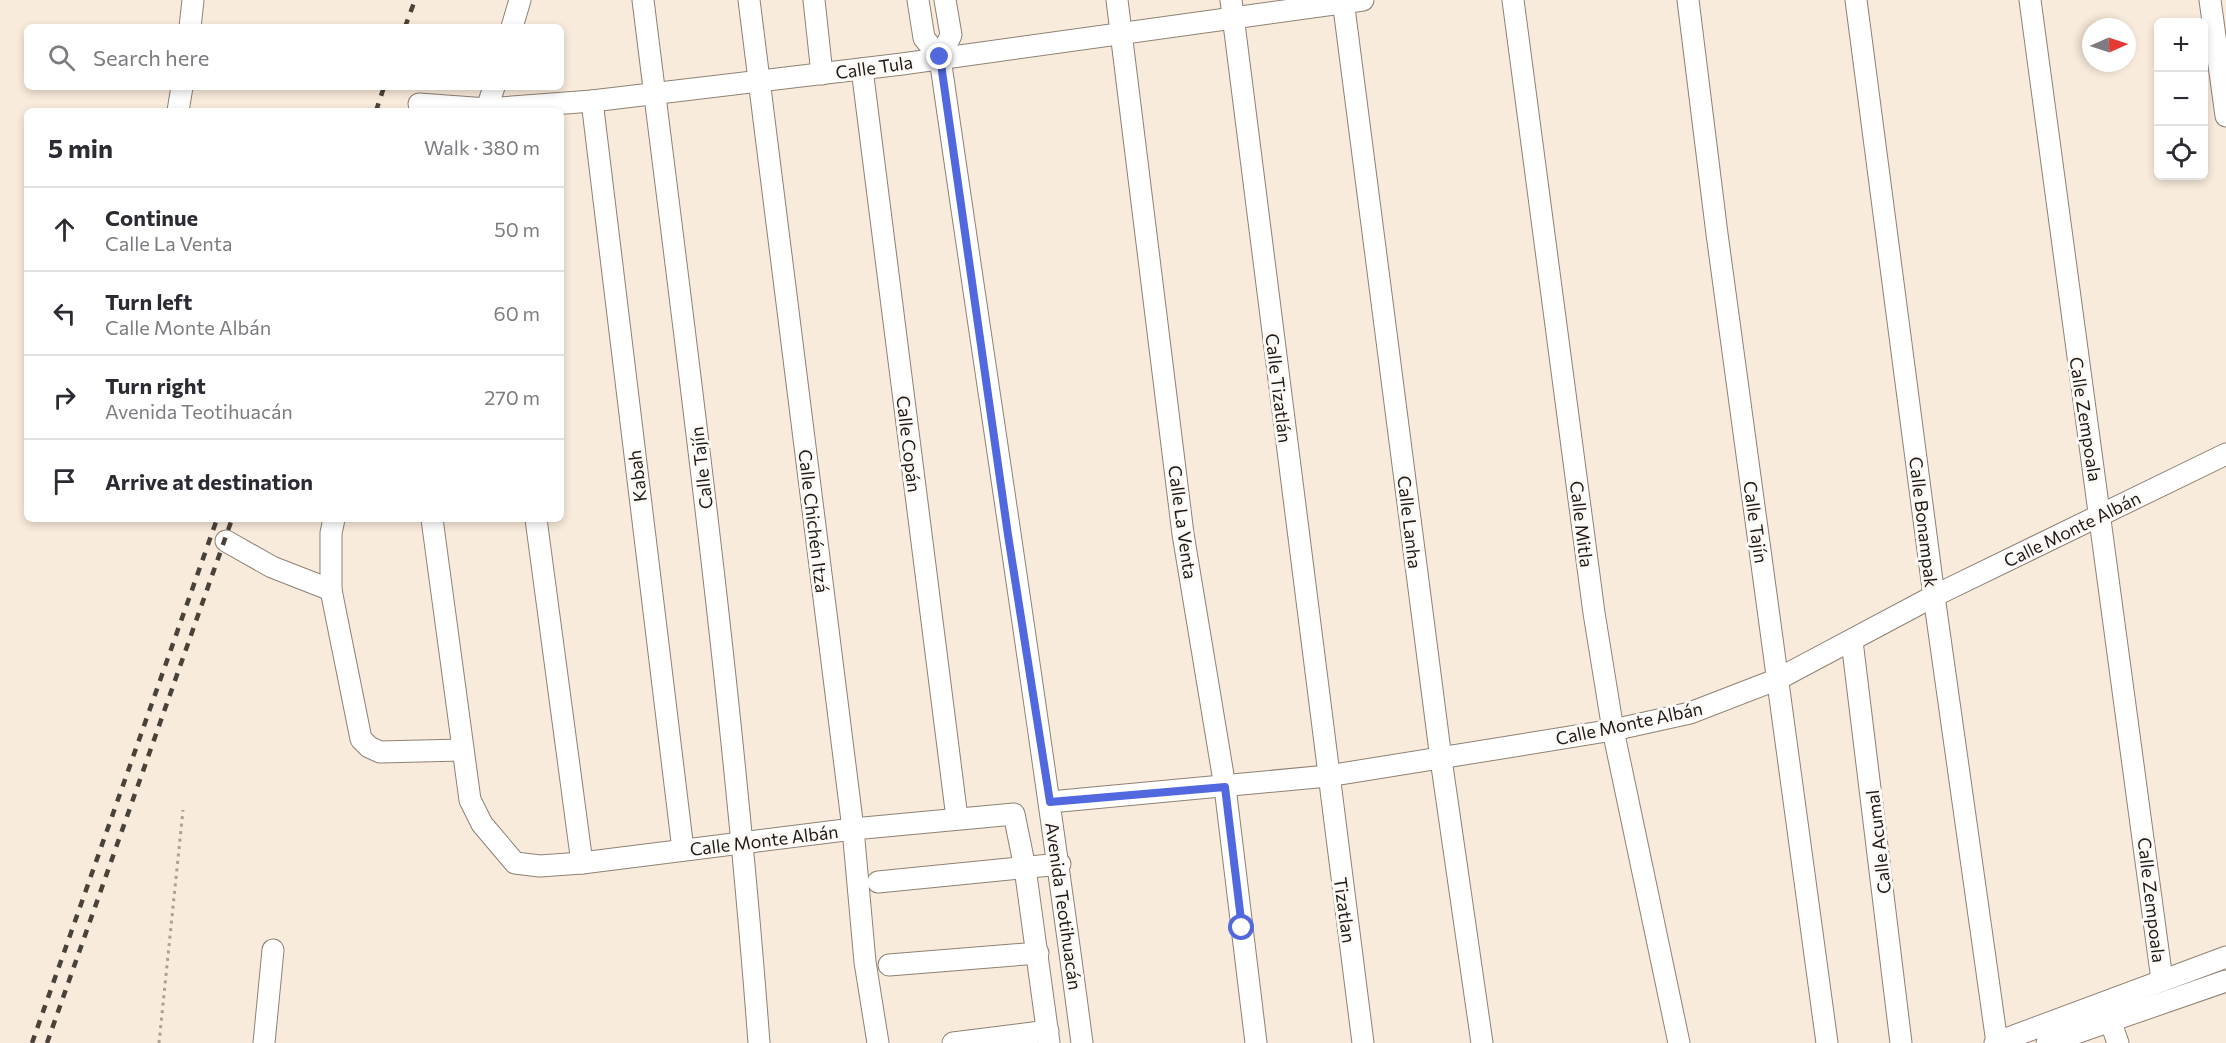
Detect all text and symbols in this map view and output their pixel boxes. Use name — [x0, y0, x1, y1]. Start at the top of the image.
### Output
north arrow — [2082, 18, 2136, 72]
map controls — [2154, 18, 2208, 180]
button: + — [2154, 18, 2208, 72]
search box — [24, 24, 564, 90]
icon: search — [45, 41, 78, 74]
route end — [926, 43, 952, 69]
text: Search here — [93, 44, 209, 71]
street label: Calle Tula — [834, 51, 914, 83]
button: − — [2154, 72, 2208, 126]
button: locate — [2154, 126, 2208, 180]
text: 5 min — [48, 132, 113, 163]
text: Walk · 380 m — [424, 135, 540, 159]
text: Continue — [105, 204, 198, 231]
icon: ahead — [48, 213, 81, 246]
text: 50 m — [494, 217, 540, 241]
text: Calle La Venta — [105, 231, 232, 255]
text: Turn left — [105, 288, 192, 315]
icon: left — [48, 297, 81, 330]
text: 60 m — [494, 301, 540, 325]
text: Calle Monte Albán — [105, 315, 271, 339]
street label: Calle Tizatlán — [1261, 332, 1297, 444]
street label: Calle Zempoala — [2065, 355, 2107, 483]
text: Turn right — [105, 372, 206, 399]
icon: right — [48, 381, 81, 414]
text: 270 m — [484, 385, 540, 409]
street label: Calle Copán — [892, 394, 926, 494]
text: Avenida Teotihuacán — [105, 399, 293, 423]
street label: Calle Tajín — [685, 426, 717, 510]
street label: Calle Chichén Itzá — [794, 448, 834, 594]
street label: Kabah — [623, 449, 651, 503]
street label: Calle Bonampak — [1905, 455, 1943, 589]
street label: Calle La Venta — [1164, 464, 1202, 580]
icon: arrive — [48, 465, 81, 498]
text: Arrive at destination — [105, 468, 313, 495]
street label: Calle Lanha — [1393, 474, 1427, 570]
street label: Calle Mitla — [1566, 479, 1598, 569]
street label: Calle Tajín — [1739, 479, 1773, 565]
street label: Calle Monte Albán — [2000, 486, 2144, 572]
street label: Calle Monte Albán — [1554, 697, 1704, 749]
street label: Calle Acumal — [1861, 789, 1895, 895]
street label: Calle Monte Albán — [688, 820, 840, 860]
street label: Avenida Teotihuacán — [1041, 821, 1087, 991]
street label: Calle Zempoala — [2133, 836, 2171, 964]
street label: Tizatlan — [1329, 876, 1361, 944]
route start — [1228, 914, 1254, 940]

